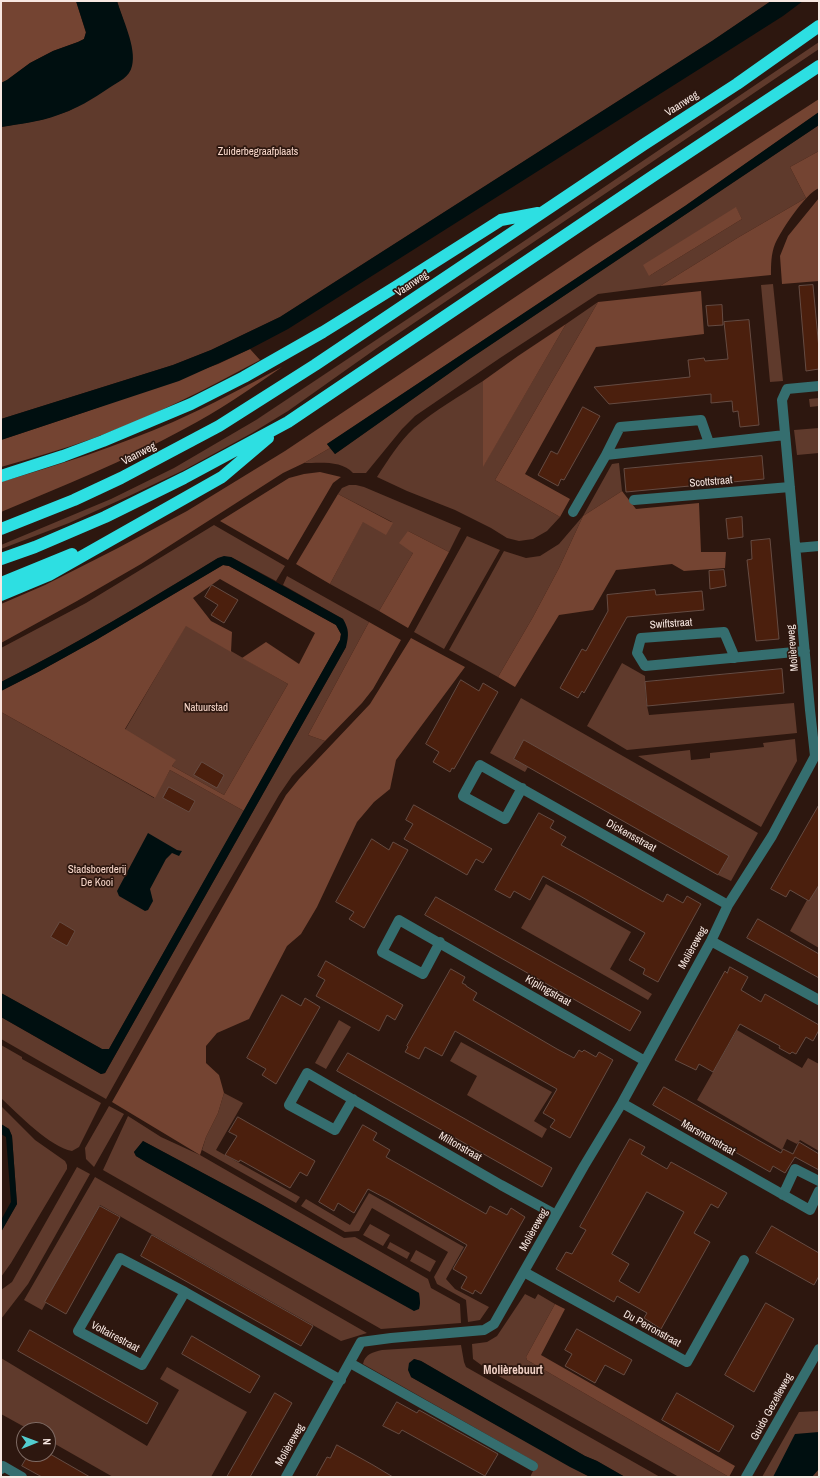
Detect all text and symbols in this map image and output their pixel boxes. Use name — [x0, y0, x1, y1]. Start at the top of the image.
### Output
street label: Vaanweg — [663, 88, 701, 120]
park label: Zuiderbegraafplaats — [218, 145, 298, 159]
street label: Vaanweg — [393, 268, 431, 300]
street label: Vaanweg — [120, 440, 158, 468]
street label: Scottstraat — [689, 474, 733, 490]
street label: Swiftstraat — [649, 616, 693, 632]
street label: Molièreweg — [784, 624, 802, 672]
park label: Natuurstad — [184, 701, 228, 715]
street label: Dickensstraat — [604, 817, 658, 855]
park label: Stadsboerderij De Kooi — [68, 863, 126, 889]
street label: Molièreweg — [676, 924, 710, 972]
street label: Kiplingstraat — [523, 973, 573, 1009]
street label: Marsmanstraat — [679, 1117, 737, 1159]
street label: Miltonstraat — [436, 1130, 484, 1164]
street label: Molièreweg — [517, 1206, 551, 1254]
street label: Du Perronstraat — [621, 1308, 683, 1350]
street label: Voltairestraat — [88, 1319, 142, 1355]
district label: Molièrebuurt — [483, 1364, 543, 1378]
street label: Guido Gezelleweg — [748, 1371, 796, 1443]
north arrow — [16, 1422, 56, 1462]
street label: Molièreweg — [273, 1422, 307, 1468]
text: N — [40, 1438, 54, 1445]

